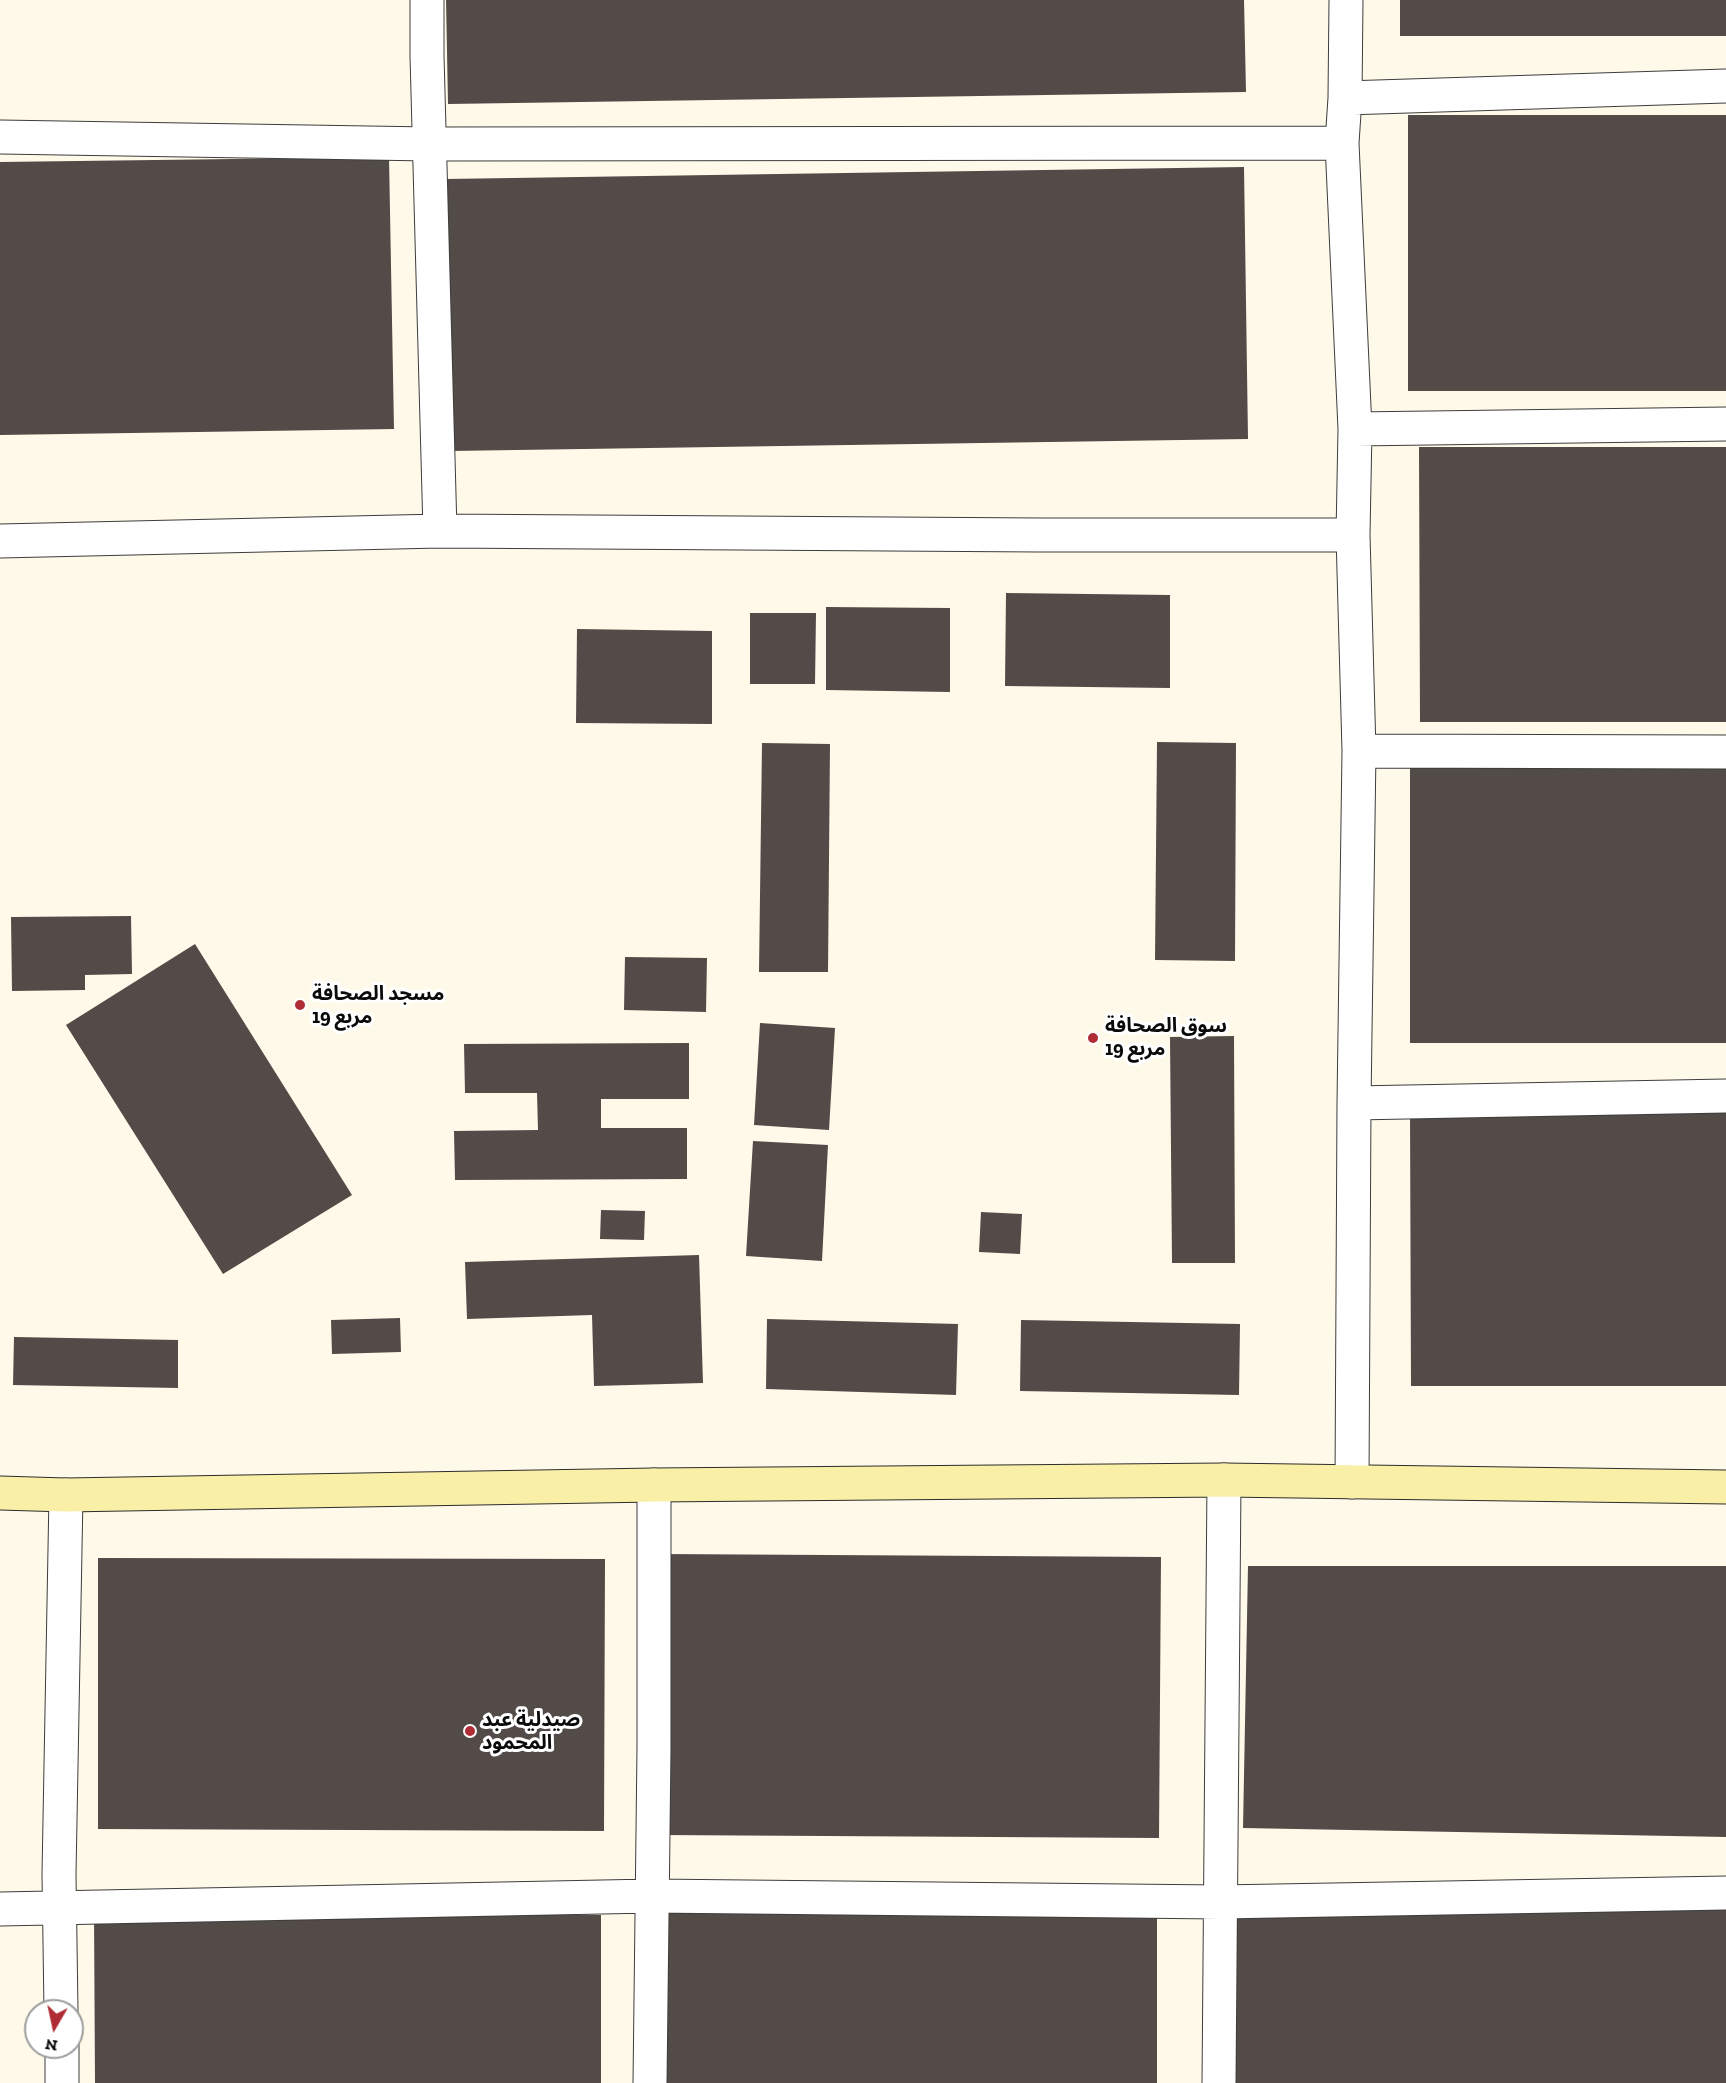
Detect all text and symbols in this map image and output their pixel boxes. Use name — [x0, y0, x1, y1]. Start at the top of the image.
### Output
place label: مسجد الصحافة مربع 19 — [312, 982, 444, 1029]
marker: مسجد الصحافة مربع 19 — [293, 998, 307, 1012]
place label: سوق الصحافة مربع 19 — [1105, 1014, 1227, 1061]
marker: سوق الصحافة مربع 19 — [1086, 1031, 1100, 1045]
place label: صيدلية عبد المحمود — [482, 1708, 580, 1755]
marker: صيدلية عبد المحمود — [463, 1724, 477, 1738]
north arrow — [24, 1999, 84, 2059]
text: N — [44, 2035, 59, 2056]

